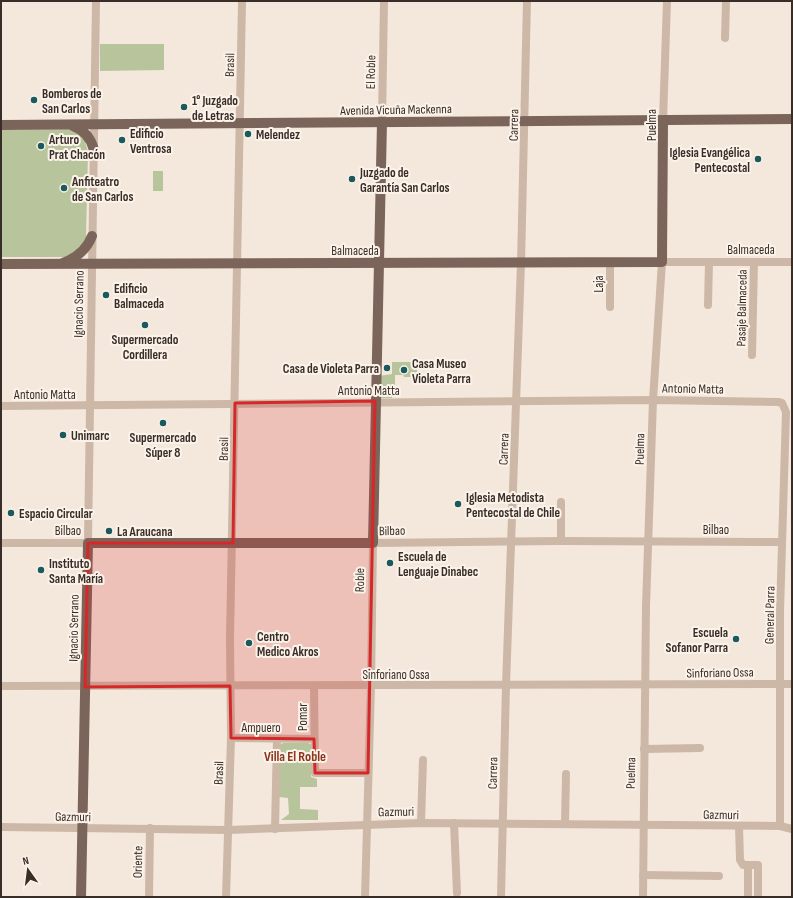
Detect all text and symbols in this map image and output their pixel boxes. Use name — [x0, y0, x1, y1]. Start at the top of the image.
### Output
street label: Brasil — [222, 53, 238, 77]
street label: El Roble — [363, 55, 379, 89]
place label: Bomberos de San Carlos — [42, 86, 102, 117]
place label: 1° Juzgado de Letras — [192, 93, 238, 124]
marker: Bomberos de San Carlos — [29, 95, 39, 105]
street label: Avenida Vicuña Mackenna — [339, 101, 452, 119]
marker: 1° Juzgado de Letras — [179, 102, 189, 112]
street label: Carrera — [506, 109, 522, 141]
street label: Puelma — [644, 109, 660, 141]
place label: Edificio Ventrosa — [130, 126, 171, 157]
place label: Melendez — [256, 127, 300, 143]
marker: Melendez — [243, 129, 253, 139]
place label: Arturo Prat Chacón — [48, 132, 105, 163]
marker: Edificio Ventrosa — [117, 135, 127, 145]
marker: Arturo Prat Chacón — [36, 141, 46, 151]
place label: Iglesia Evangélica Pentecostal — [669, 145, 750, 176]
marker: Iglesia Evangélica Pentecostal — [753, 154, 763, 164]
place label: Juzgado de Garantía San Carlos — [359, 165, 450, 196]
place label: Anfiteatro de San Carlos — [71, 174, 133, 205]
marker: Juzgado de Garantía San Carlos — [347, 174, 357, 184]
marker: Anfiteatro de San Carlos — [59, 183, 69, 193]
street label: Balmaceda — [727, 242, 775, 258]
street label: Balmaceda — [331, 243, 379, 259]
street label: Pasaje Balmaceda — [733, 269, 751, 347]
street label: Ignacio Serrano — [70, 270, 88, 338]
street label: Laja — [591, 275, 607, 293]
place label: Edificio Balmaceda — [114, 281, 164, 312]
marker: Edificio Balmaceda — [101, 290, 111, 300]
marker: Supermercado Cordillera — [140, 320, 150, 330]
place label: Supermercado Cordillera — [112, 332, 179, 363]
place label: Casa Museo Violeta Parra — [412, 356, 471, 387]
place label: Casa de Violeta Parra — [283, 361, 379, 377]
marker: Casa de Violeta Parra — [382, 363, 392, 373]
marker: Casa Museo Violeta Parra — [399, 365, 409, 375]
street label: Antonio Matta — [661, 380, 724, 398]
street label: Antonio Matta — [337, 383, 400, 399]
street label: Antonio Matta — [13, 387, 76, 403]
marker: Supermercado Súper 8 — [158, 418, 168, 428]
place label: Unimarc — [71, 428, 110, 444]
marker: Unimarc — [58, 430, 68, 440]
place label: Supermercado Súper 8 — [130, 430, 197, 461]
street label: Carrera — [495, 433, 513, 465]
street label: Puelma — [632, 433, 648, 465]
street label: Brasil — [216, 437, 232, 461]
place label: Iglesia Metodista Pentecostal de Chile — [466, 490, 560, 521]
marker: Iglesia Metodista Pentecostal de Chile — [453, 499, 463, 509]
place label: Espacio Circular — [19, 506, 93, 522]
marker: Espacio Circular — [6, 508, 16, 518]
street label: Bilbao — [703, 522, 729, 538]
street label: Bilbao — [55, 523, 81, 539]
street label: Bilbao — [379, 523, 405, 539]
place label: La Araucana — [117, 524, 173, 540]
marker: La Araucana — [104, 526, 114, 536]
place label: Escuela de Lenguaje Dinabec — [398, 549, 479, 580]
place label: Instituto Santa María — [49, 556, 103, 587]
marker: Escuela de Lenguaje Dinabec — [385, 558, 395, 568]
marker: Instituto Santa María — [36, 565, 46, 575]
street label: Roble — [352, 568, 368, 592]
street label: General Parra — [761, 586, 779, 644]
street label: Ignacio Serrano — [65, 594, 83, 662]
place label: Escuela Sofanor Parra — [666, 625, 728, 656]
place label: Centro Medico Akros — [257, 629, 319, 660]
marker: Escuela Sofanor Parra — [731, 634, 741, 644]
marker: Centro Medico Akros — [244, 638, 254, 648]
street label: Sinforiano Ossa — [686, 664, 754, 682]
street label: Sinforiano Ossa — [362, 667, 430, 683]
street label: Pomar — [295, 703, 311, 731]
street label: Ampuero — [240, 720, 281, 736]
district label: Villa El Roble — [264, 748, 326, 765]
street label: Carrera — [485, 757, 501, 789]
street label: Puelma — [623, 757, 639, 789]
street label: Brasil — [211, 761, 227, 785]
street label: Gazmuri — [378, 804, 414, 820]
street label: Gazmuri — [703, 807, 739, 823]
street label: Gazmuri — [55, 809, 91, 825]
street label: Oriente — [130, 846, 146, 878]
north arrow — [8, 850, 48, 890]
text: N — [21, 854, 30, 868]

